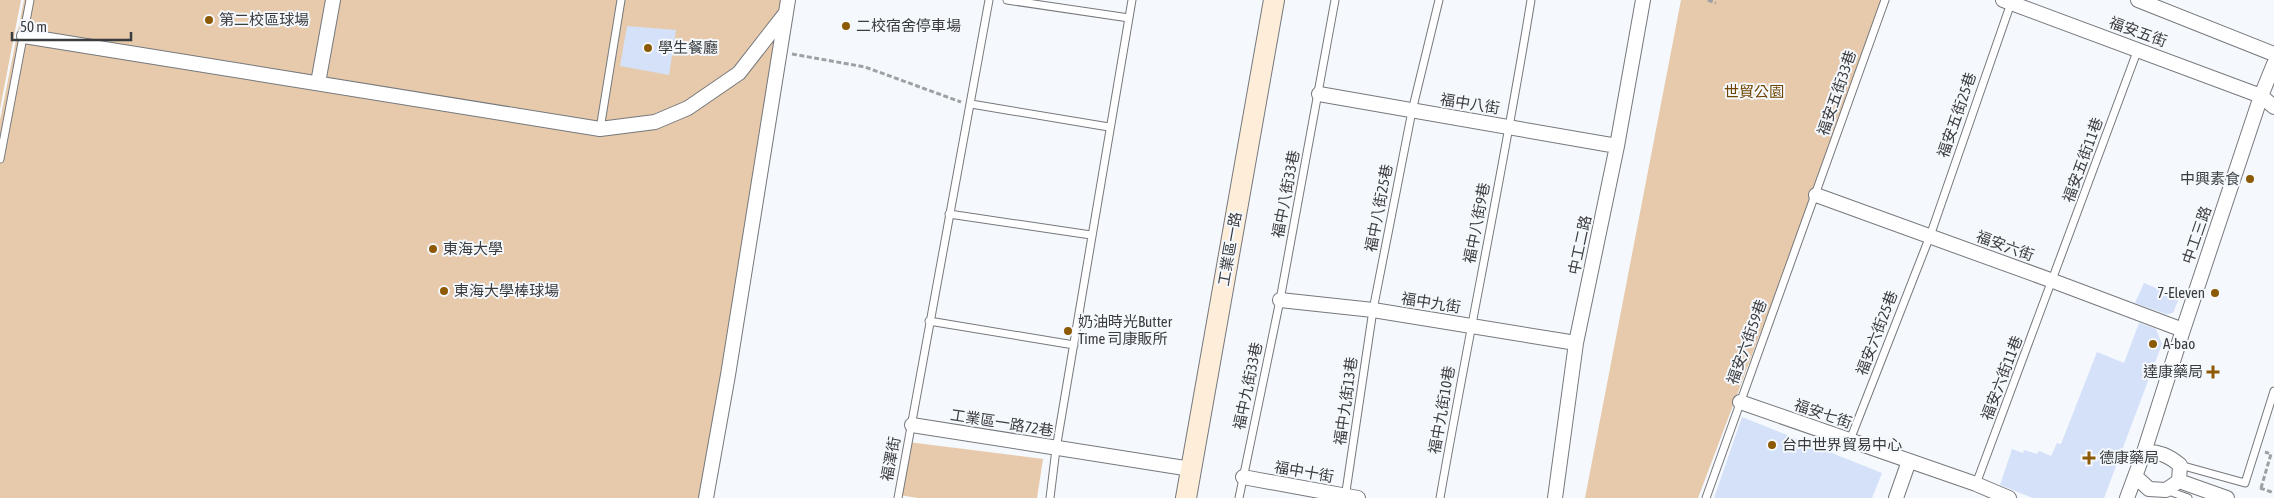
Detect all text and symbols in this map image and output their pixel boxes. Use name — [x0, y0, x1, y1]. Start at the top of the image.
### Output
scale bar — [12, 10, 131, 42]
place label: 第二校區球場 — [219, 11, 309, 28]
street label: 福安五街 — [2107, 13, 2169, 50]
marker: 第二校區球場 — [203, 14, 215, 26]
place label: 二校宿舍停車場 — [856, 17, 961, 34]
text: 50 m — [20, 18, 47, 35]
marker: 二校宿舍停車場 — [840, 20, 852, 32]
place label: 學生餐廳 — [658, 39, 718, 56]
marker: 學生餐廳 — [642, 42, 654, 54]
street label: 福安五街33巷 — [1814, 48, 1859, 138]
street label: 福安五街25巷 — [1934, 70, 1979, 160]
park label: 世貿公園 — [1724, 83, 1784, 100]
street label: 福中八街 — [1439, 90, 1501, 117]
street label: 福安五街11巷 — [2059, 115, 2106, 205]
street label: 福中八街33巷 — [1269, 149, 1302, 239]
street label: 福中八街25巷 — [1362, 163, 1395, 253]
place label: 中興素食 — [2180, 170, 2240, 187]
marker: 中興素食 — [2244, 173, 2256, 185]
street label: 福中八街9巷 — [1460, 181, 1493, 265]
street label: 中工三路 — [2179, 204, 2214, 266]
street label: 工業區一路 — [1215, 210, 1244, 287]
street label: 中工二路 — [1565, 214, 1594, 276]
street label: 福安六街 — [1974, 227, 2036, 264]
place label: 東海大學 — [443, 240, 503, 257]
marker: 東海大學 — [427, 243, 439, 255]
place label: 東海大學棒球場 — [454, 282, 559, 299]
place label: 7-Eleven — [2157, 284, 2205, 301]
marker: 東海大學棒球場 — [438, 285, 450, 297]
marker: 7-Eleven — [2209, 287, 2221, 299]
street label: 福安六街25巷 — [1853, 288, 1900, 377]
street label: 福中九街 — [1400, 289, 1462, 316]
street label: 福安六街59巷 — [1723, 297, 1770, 387]
place label: 奶油時光Butter Time 司康販所 — [1078, 313, 1173, 347]
marker: 奶油時光Butter Time 司康販所 — [1062, 325, 1074, 337]
street label: 福安六街11巷 — [1978, 333, 2025, 422]
place label: A-bao — [2163, 335, 2195, 352]
marker: A-bao — [2147, 338, 2159, 350]
street label: 福中九街33巷 — [1230, 341, 1265, 431]
street label: 福中九街13巷 — [1331, 356, 1360, 446]
place label: 達康藥局 — [2143, 363, 2203, 380]
street label: 福中九街10巷 — [1425, 365, 1458, 455]
marker: 達康藥局 — [2207, 366, 2219, 378]
street label: 福安七街 — [1792, 396, 1854, 431]
street label: 工業區一路72巷 — [949, 406, 1055, 439]
street label: 福澤街 — [878, 435, 903, 483]
place label: 台中世界貿易中心 — [1782, 436, 1902, 453]
marker: 台中世界貿易中心 — [1766, 439, 1778, 451]
place label: 德康藥局 — [2099, 449, 2159, 466]
marker: 德康藥局 — [2083, 452, 2095, 464]
street label: 福中十街 — [1273, 458, 1335, 485]

